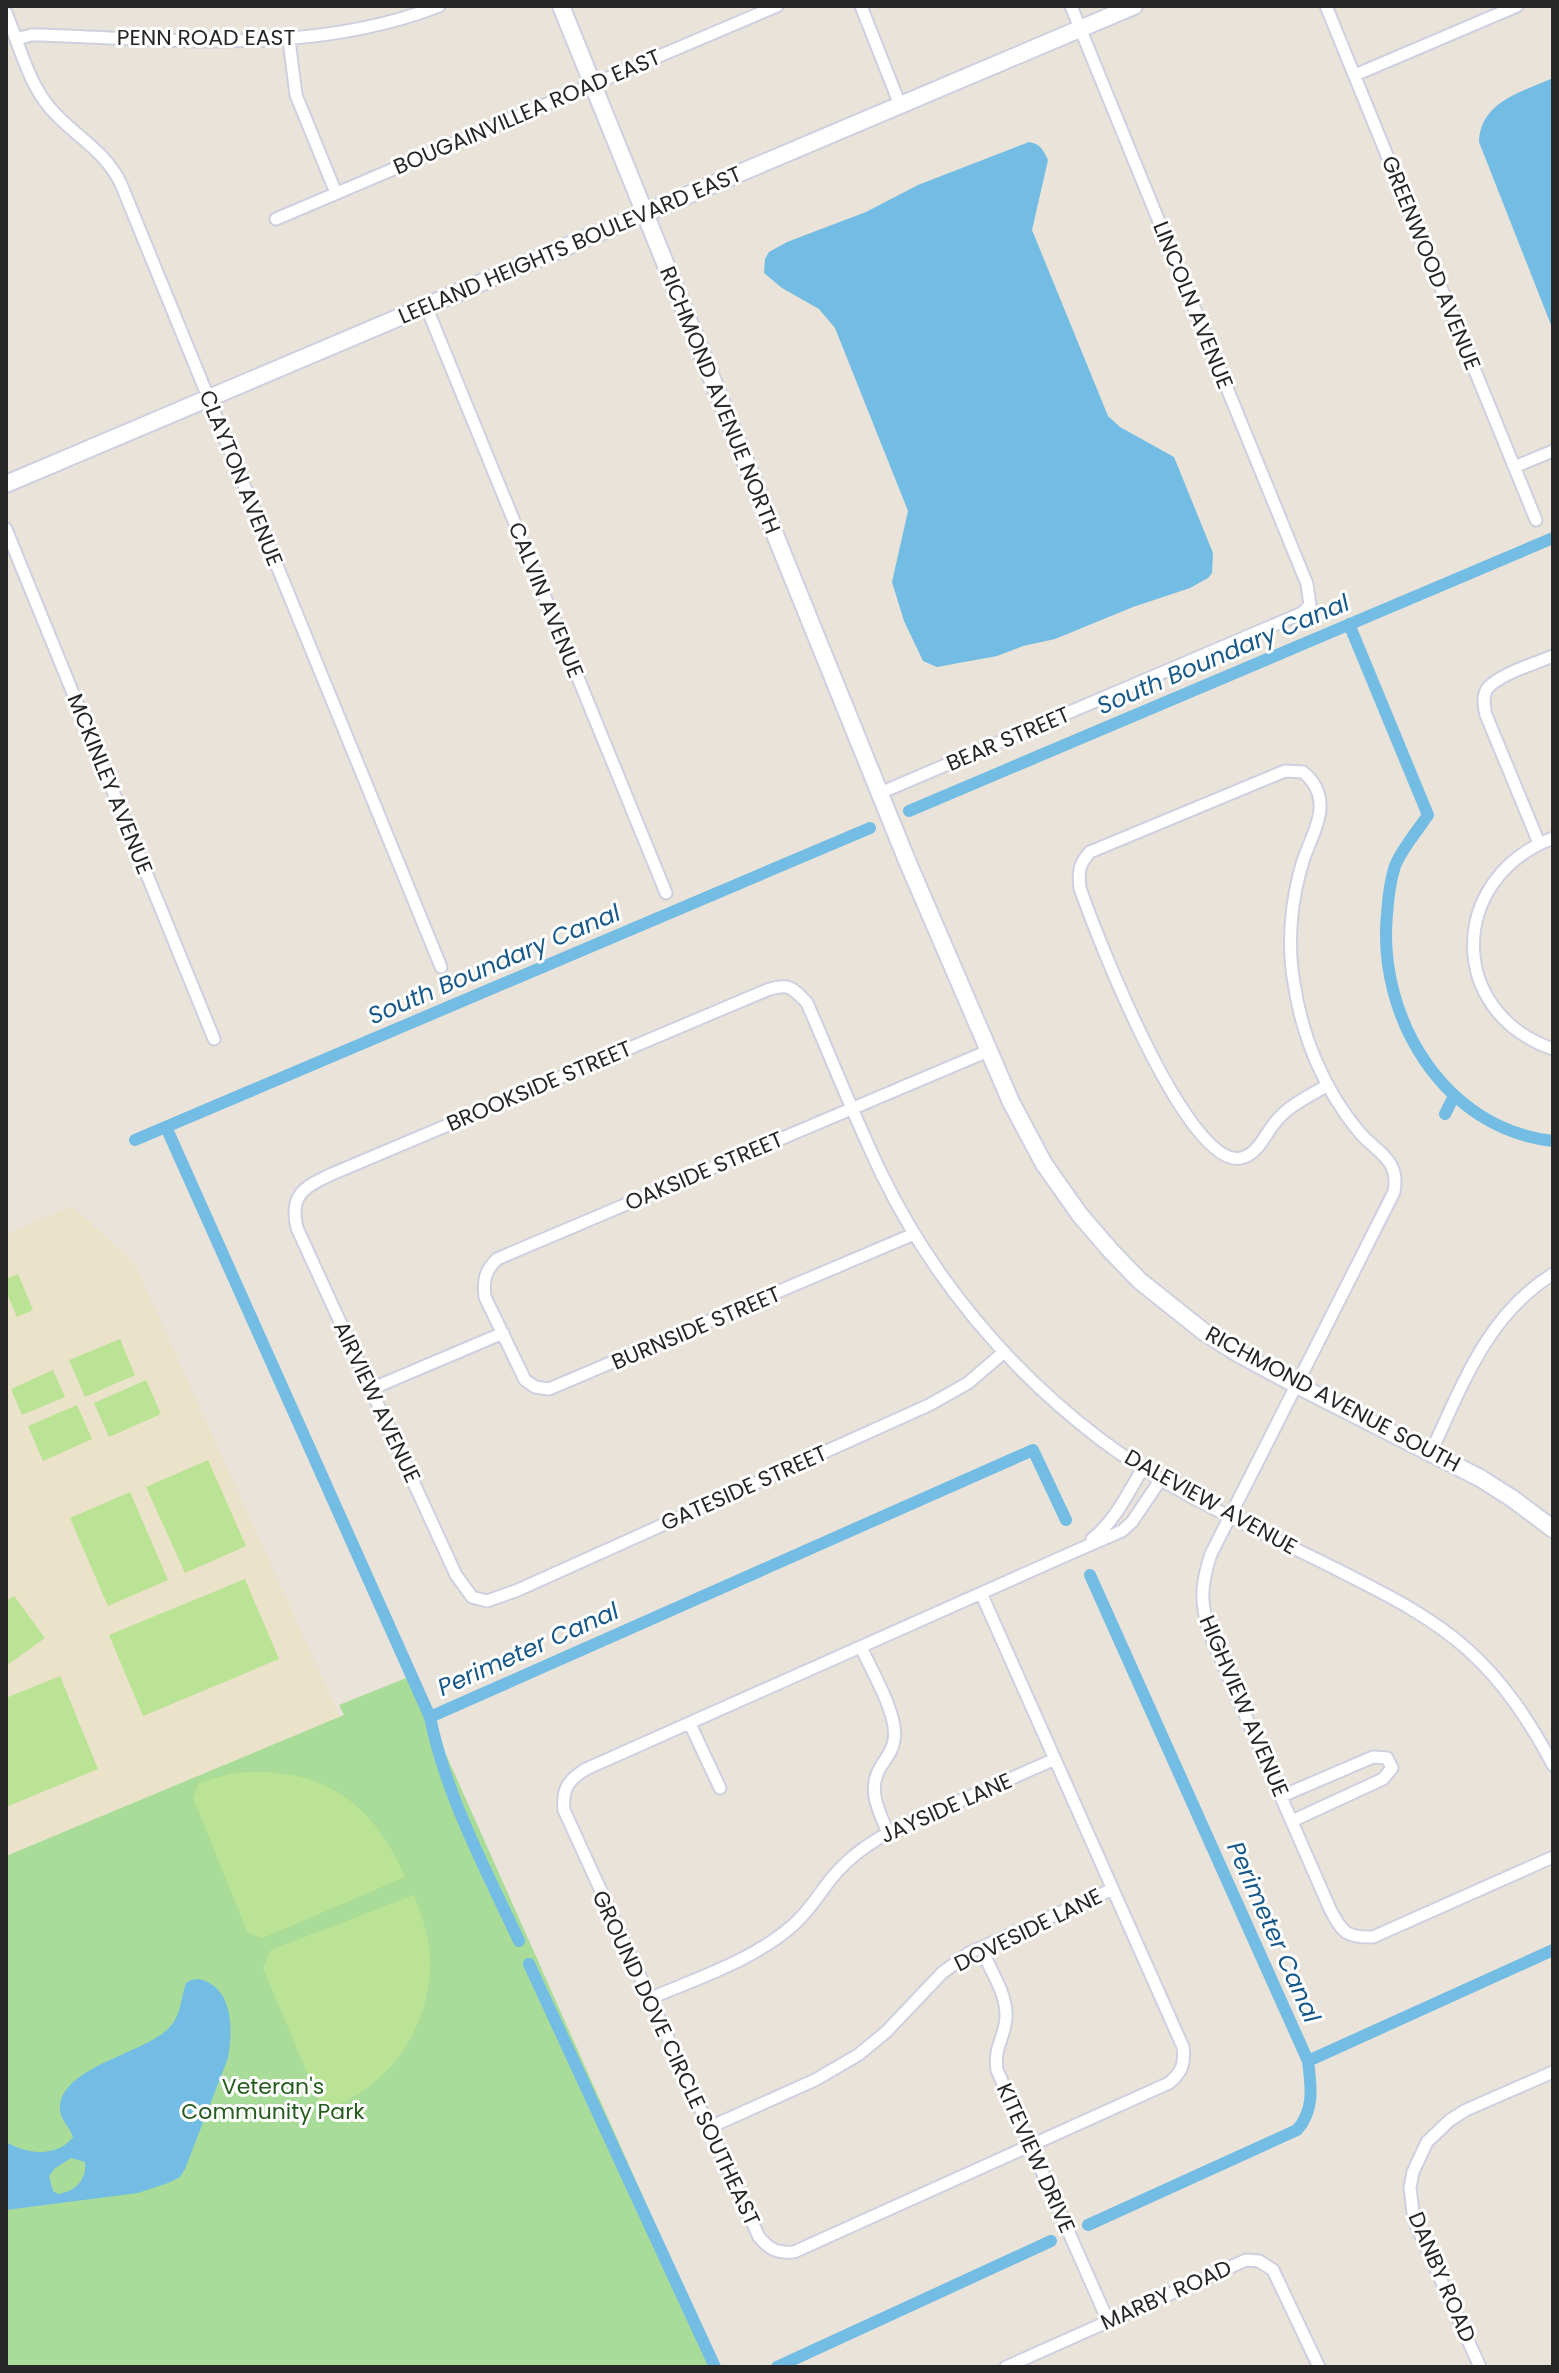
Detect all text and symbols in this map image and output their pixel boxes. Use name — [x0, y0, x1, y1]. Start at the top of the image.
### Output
street label: PENN ROAD EAST — [117, 22, 295, 53]
street label: BOUGAINVILLEA ROAD EAST — [389, 42, 666, 182]
street label: GREENWOOD AVENUE — [1374, 151, 1488, 375]
street label: LEELAND HEIGHTS BOULEVARD EAST — [394, 158, 746, 332]
street label: LINCOLN AVENUE — [1145, 217, 1241, 393]
street label: RICHMOND AVENUE NORTH — [652, 262, 788, 538]
street label: CLAYTON AVENUE — [192, 385, 290, 571]
street label: CALVIN AVENUE — [501, 517, 591, 683]
water label: South Boundary Canal — [1092, 586, 1354, 722]
street label: MCKINLEY AVENUE — [60, 689, 160, 879]
street label: BEAR STREET — [941, 699, 1075, 779]
water label: South Boundary Canal — [363, 896, 625, 1032]
street label: BROOKSIDE STREET — [442, 1033, 636, 1139]
street label: OAKSIDE STREET — [620, 1124, 788, 1218]
street label: BURNSIDE STREET — [607, 1278, 785, 1378]
street label: AIRVIEW AVENUE — [326, 1316, 428, 1488]
street label: RICHMOND AVENUE SOUTH — [1200, 1318, 1466, 1480]
street label: GATESIDE STREET — [656, 1437, 832, 1539]
street label: DALEVIEW AVENUE — [1119, 1442, 1303, 1562]
water label: Perimeter Canal — [432, 1594, 624, 1704]
street label: HIGHVIEW AVENUE — [1192, 1610, 1296, 1802]
street label: JAYSIDE LANE — [875, 1765, 1017, 1851]
water label: Perimeter Canal — [1219, 1836, 1329, 2028]
street label: DOVESIDE LANE — [949, 1881, 1107, 1979]
street label: GROUND DOVE CIRCLE SOUTHEAST — [584, 1885, 768, 2231]
park label: Veteran's Community Park — [181, 2071, 365, 2127]
street label: KITEVIEW DRIVE — [989, 2078, 1083, 2238]
street label: DANBY ROAD — [1401, 2207, 1483, 2347]
street label: MARBY ROAD — [1096, 2252, 1236, 2338]

